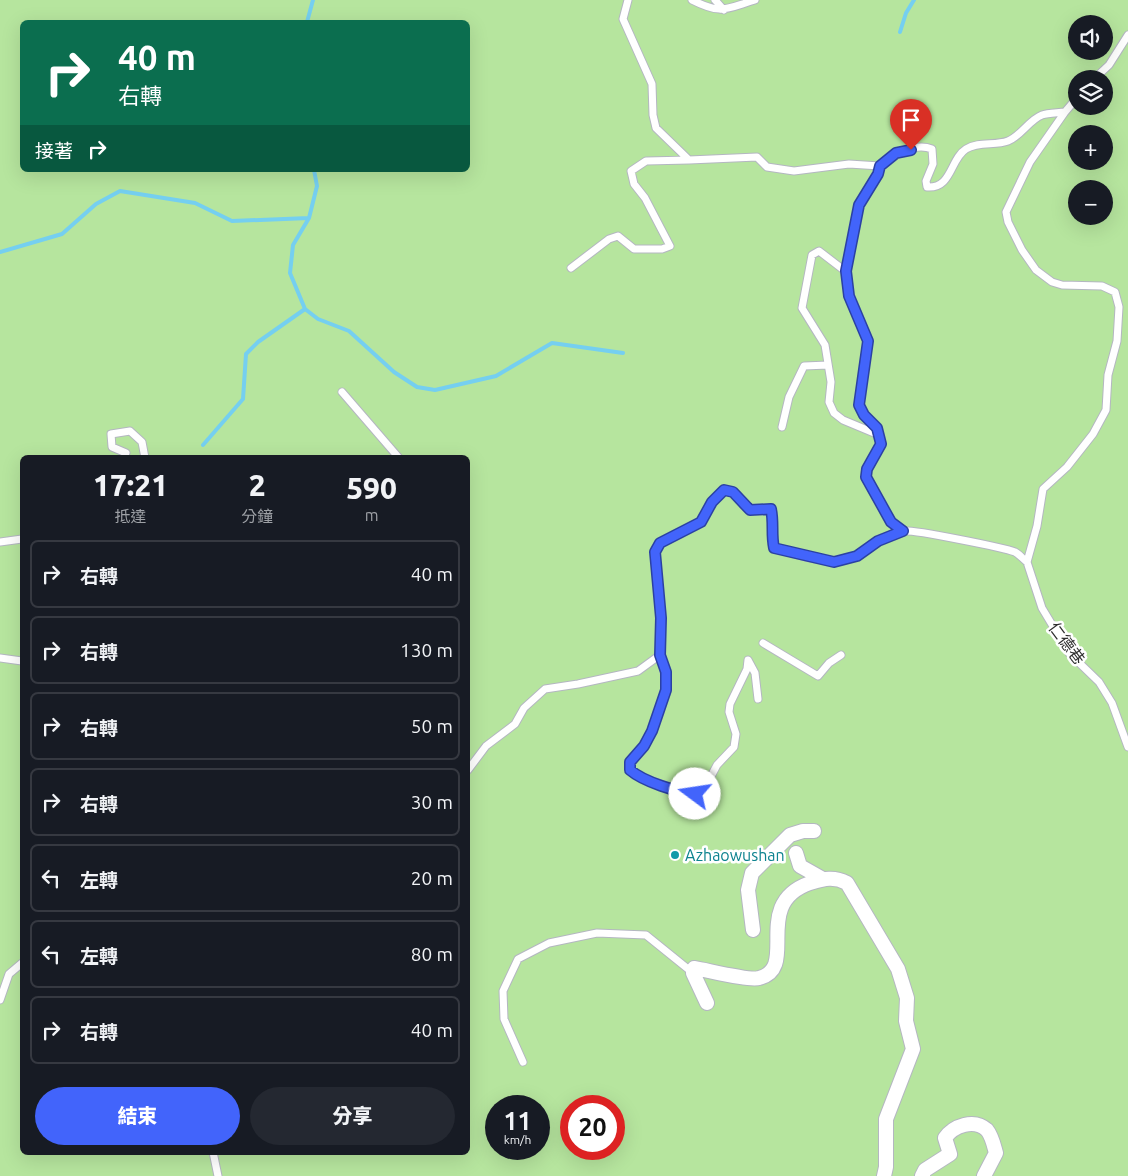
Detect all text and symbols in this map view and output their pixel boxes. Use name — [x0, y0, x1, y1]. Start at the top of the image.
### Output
map controls — [1068, 15, 1113, 225]
button: sound — [1068, 15, 1113, 60]
text: 40 m — [118, 37, 196, 77]
icon: right — [35, 40, 100, 105]
button: layers — [1068, 70, 1113, 115]
text: 右轉 — [118, 83, 162, 108]
pin — [890, 99, 932, 150]
icon: arrive — [897, 106, 925, 134]
button: + — [1068, 125, 1113, 170]
icon: right — [83, 135, 111, 163]
text: 接著 — [35, 140, 73, 162]
button: − — [1068, 180, 1113, 225]
text: 17:21 — [93, 468, 168, 502]
text: 2 — [249, 468, 266, 502]
text: 590 — [346, 471, 397, 505]
text: m — [365, 506, 378, 524]
text: 抵達 — [115, 507, 147, 525]
text: 分鐘 — [241, 507, 273, 525]
icon: right — [37, 560, 65, 588]
text: 40 m — [411, 563, 453, 585]
text: 右轉 — [80, 565, 118, 587]
street label: 仁德巷 — [1045, 618, 1089, 668]
icon: right — [37, 636, 65, 664]
text: 130 m — [400, 639, 453, 661]
text: 右轉 — [80, 641, 118, 663]
icon: right — [37, 712, 65, 740]
text: 50 m — [411, 715, 453, 737]
text: 右轉 — [80, 717, 118, 739]
position arrow — [668, 767, 720, 819]
icon: right — [37, 788, 65, 816]
text: 30 m — [411, 791, 453, 813]
text: 右轉 — [80, 793, 118, 815]
place label: Azhaowushan — [685, 846, 785, 864]
marker: Azhaowushan — [669, 849, 681, 861]
icon: left — [37, 864, 65, 892]
text: 20 m — [411, 867, 453, 889]
text: 左轉 — [80, 869, 118, 891]
icon: left — [37, 940, 65, 968]
text: 80 m — [411, 943, 453, 965]
text: 左轉 — [80, 945, 118, 967]
icon: right — [37, 1016, 65, 1044]
text: 40 m — [411, 1019, 453, 1041]
text: 右轉 — [80, 1021, 118, 1043]
button: 結束 — [35, 1087, 240, 1145]
button: 分享 — [250, 1087, 455, 1145]
speed limit sign: 20 — [560, 1095, 625, 1160]
text: 11 — [503, 1107, 532, 1135]
text: km/h — [504, 1133, 531, 1146]

